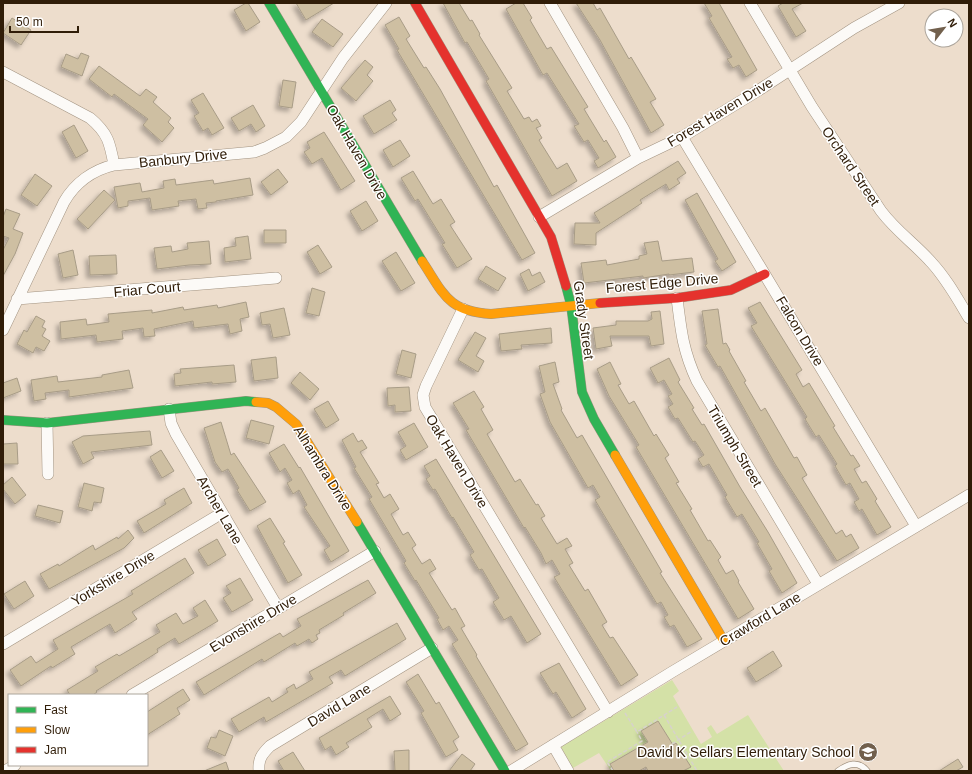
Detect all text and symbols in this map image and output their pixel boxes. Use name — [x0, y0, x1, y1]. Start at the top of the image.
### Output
scale bar — [10, 8, 78, 34]
north arrow — [924, 8, 964, 48]
text: 50 m — [16, 15, 43, 29]
text: N — [945, 16, 960, 29]
street label: Forest Haven Drive — [664, 74, 776, 150]
street label: Oak Haven Drive — [323, 102, 391, 202]
street label: Orchard Street — [819, 123, 883, 209]
street label: Banbury Drive — [138, 145, 228, 171]
street label: Forest Edge Drive — [605, 270, 719, 296]
street label: Friar Court — [113, 278, 181, 300]
street label: Grady Street — [571, 280, 597, 361]
street label: Falcon Drive — [773, 293, 827, 369]
street label: Triumph Street — [704, 402, 766, 490]
street label: Oak Haven Drive — [423, 411, 491, 511]
street label: Alhambra Drive — [291, 423, 355, 513]
street label: Archer Lane — [194, 473, 246, 547]
street label: Yorkshire Drive — [68, 547, 158, 609]
street label: Crawford Lane — [717, 588, 804, 650]
street label: Evonshire Drive — [207, 591, 300, 655]
street label: David Lane — [305, 680, 374, 730]
legend — [8, 694, 148, 766]
text: Fast — [44, 703, 68, 717]
text: Slow — [44, 723, 70, 737]
school or university icon: David K Sellars Elementary School — [857, 741, 879, 763]
text: Jam — [44, 743, 67, 757]
place label: David K Sellars Elementary School — [637, 744, 854, 760]

